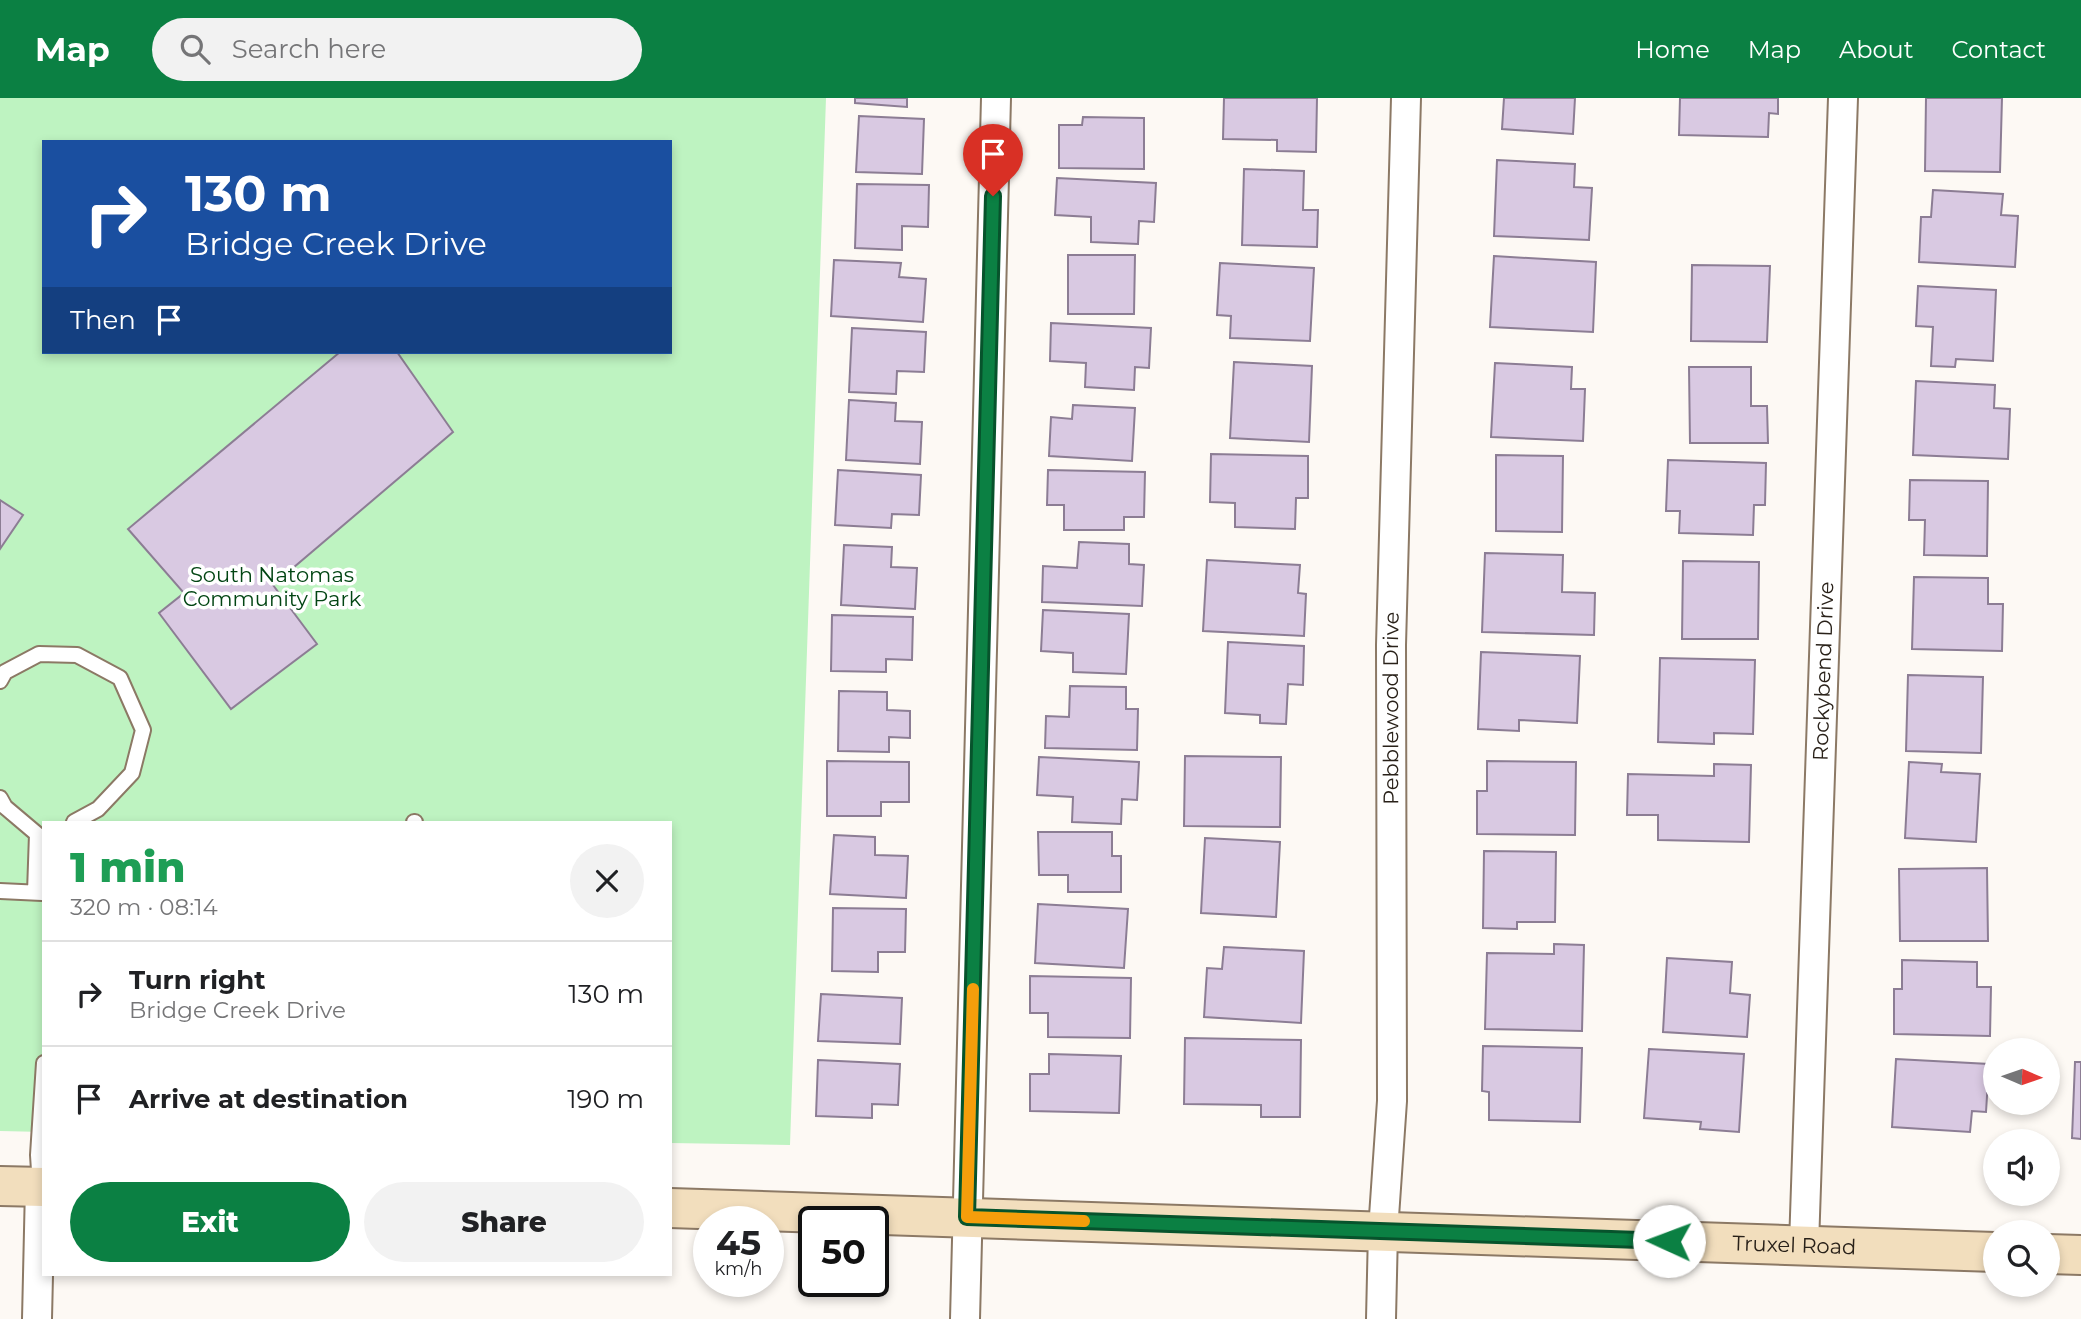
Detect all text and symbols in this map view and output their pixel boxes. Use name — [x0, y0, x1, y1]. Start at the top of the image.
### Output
search box — [152, 18, 642, 81]
text: Map — [35, 29, 110, 69]
icon: search — [176, 30, 214, 68]
text: Search here — [232, 33, 386, 65]
text: Home — [1635, 35, 1710, 64]
text: Map — [1748, 35, 1801, 64]
text: About — [1839, 35, 1913, 64]
text: Contact — [1951, 35, 2046, 64]
pin — [963, 124, 1023, 196]
icon: arrive — [974, 135, 1012, 173]
text: 130 m — [185, 164, 332, 223]
icon: right — [70, 168, 161, 259]
text: Bridge Creek Drive — [185, 224, 487, 263]
icon: arrive — [150, 301, 188, 339]
text: Then — [70, 304, 136, 336]
park label: South Natomas Community Park — [183, 562, 362, 611]
street label: Rockybend Drive — [1807, 581, 1839, 761]
street label: Pebblewood Drive — [1378, 611, 1404, 805]
text: 1 min — [70, 841, 186, 893]
button: close — [570, 844, 644, 918]
text: 320 m · 08:14 — [70, 893, 218, 921]
text: Turn right — [129, 964, 265, 996]
icon: right — [70, 975, 108, 1013]
text: 130 m — [568, 978, 644, 1010]
text: Bridge Creek Drive — [129, 996, 346, 1024]
north arrow — [1983, 1038, 2060, 1115]
map controls — [1983, 1038, 2060, 1297]
icon: arrive — [70, 1080, 108, 1118]
text: Arrive at destination — [129, 1083, 408, 1115]
text: 190 m — [567, 1083, 644, 1115]
button: sound — [1983, 1129, 2060, 1206]
button: Exit — [70, 1182, 350, 1262]
button: Share — [364, 1182, 644, 1262]
position arrow — [1632, 1204, 1706, 1278]
speed limit sign: 50 — [798, 1206, 889, 1297]
button: search — [1983, 1220, 2060, 1297]
text: 45 — [716, 1221, 761, 1264]
street label: Truxel Road — [1732, 1230, 1857, 1259]
text: km/h — [714, 1258, 763, 1280]

